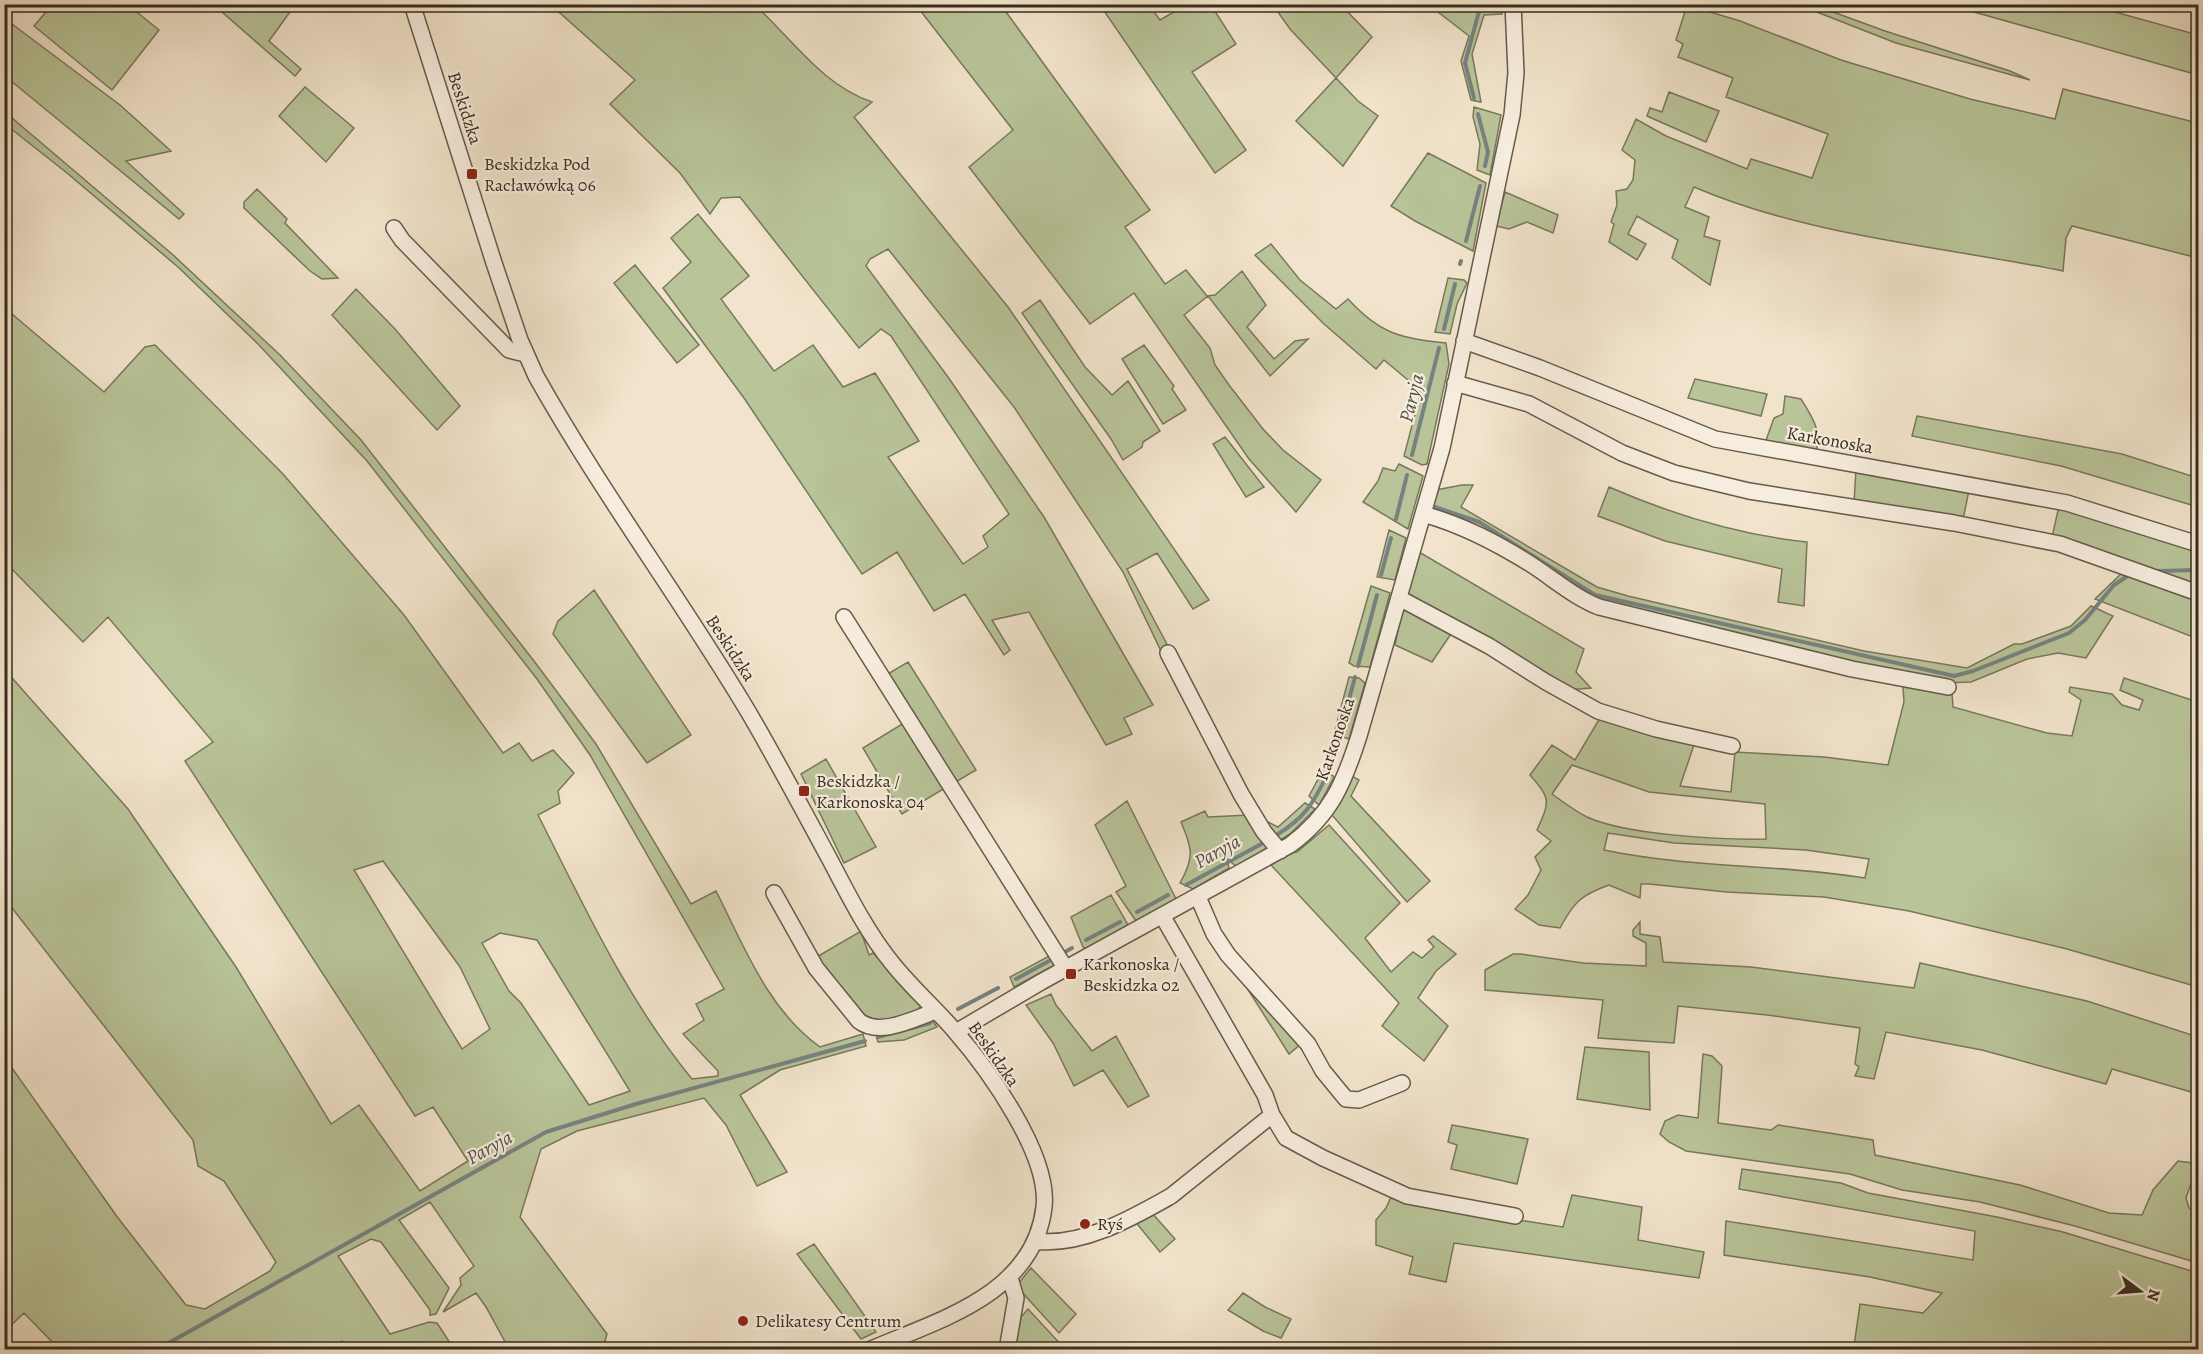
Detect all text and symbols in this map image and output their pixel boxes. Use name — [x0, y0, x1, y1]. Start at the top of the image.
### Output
street label: Beskidzka — [442, 69, 488, 148]
place label: Beskidzka Pod Racławówką 06 — [484, 152, 596, 197]
marker: Beskidzka Pod Racławówką 06 — [465, 167, 479, 181]
water label: Paryja — [1392, 371, 1431, 425]
street label: Karkonoska — [1785, 421, 1876, 459]
street label: Beskidzka — [701, 610, 762, 686]
street label: Karkonoska — [1309, 693, 1361, 784]
place label: Beskidzka / Karkonoska 04 — [816, 769, 924, 814]
marker: Beskidzka / Karkonoska 04 — [797, 784, 811, 798]
water label: Paryja — [1189, 828, 1245, 875]
place label: Karkonoska / Beskidzka 02 — [1083, 952, 1180, 997]
marker: Karkonoska / Beskidzka 02 — [1064, 967, 1078, 981]
street label: Beskidzka — [963, 1016, 1026, 1092]
water label: Paryja — [461, 1124, 517, 1171]
place label: Ryś — [1097, 1212, 1123, 1236]
marker: Ryś — [1078, 1217, 1092, 1231]
north arrow — [2110, 1261, 2170, 1321]
text: N — [2141, 1286, 2166, 1304]
place label: Delikatesy Centrum — [755, 1309, 901, 1333]
marker: Delikatesy Centrum — [736, 1314, 750, 1328]

